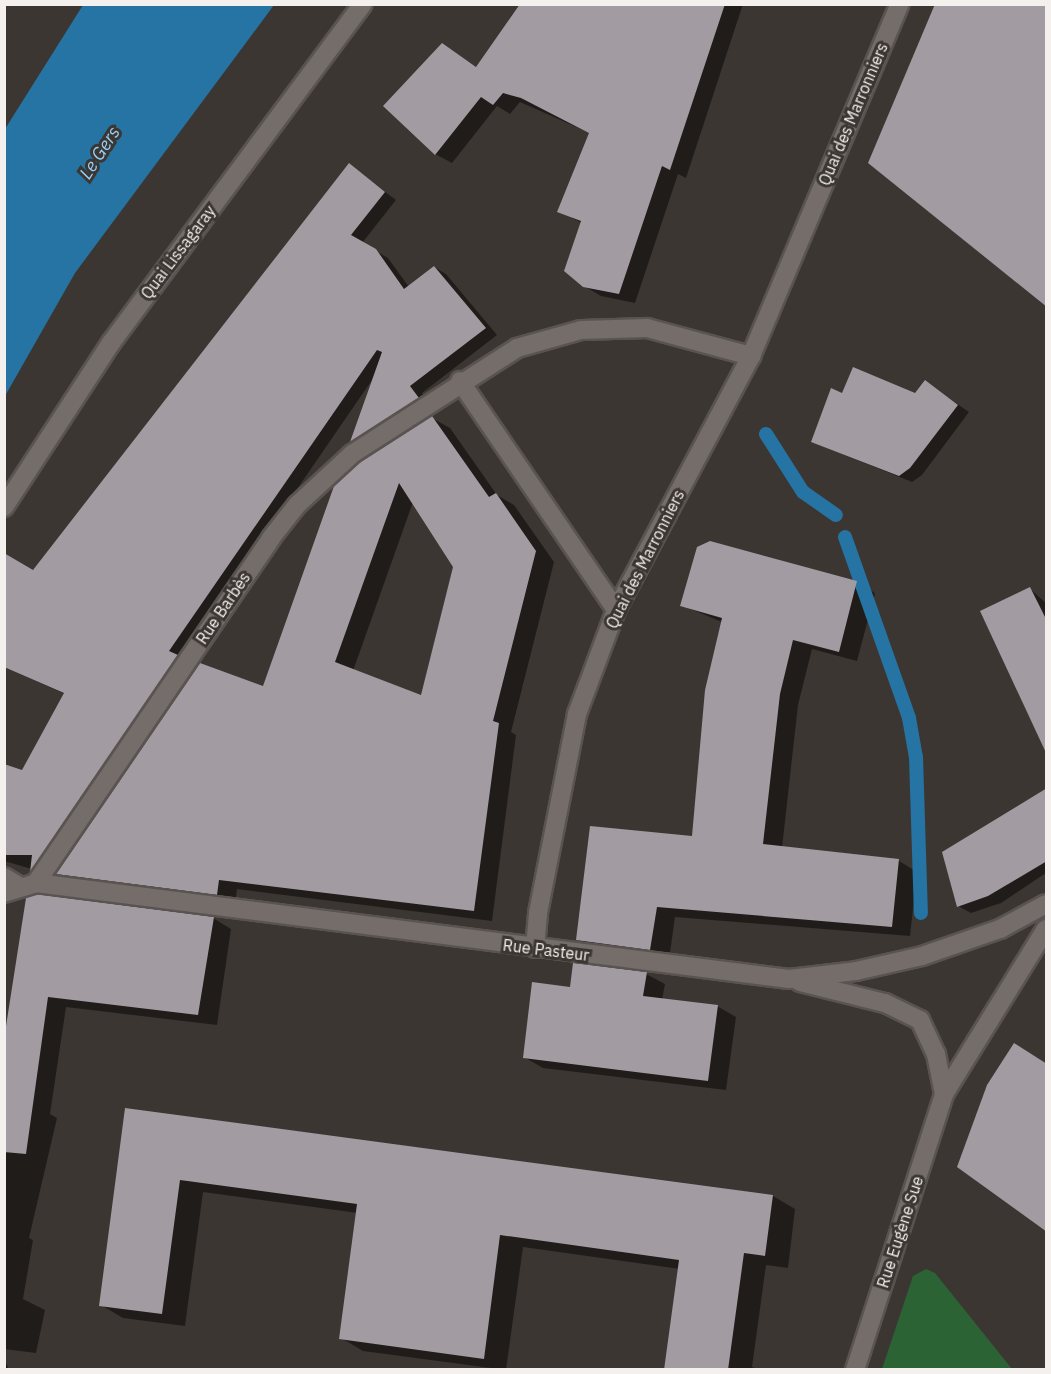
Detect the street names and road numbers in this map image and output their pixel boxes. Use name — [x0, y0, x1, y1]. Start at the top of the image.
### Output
street label: Quai des Marronniers — [814, 40, 892, 188]
street label: Quai Lissagaray — [137, 202, 219, 302]
street label: Quai des Marronniers — [602, 486, 688, 632]
street label: Rue Barbès — [192, 568, 254, 648]
street label: Rue Pasteur — [502, 935, 590, 965]
street label: Rue Eugène Sue — [873, 1174, 927, 1290]

